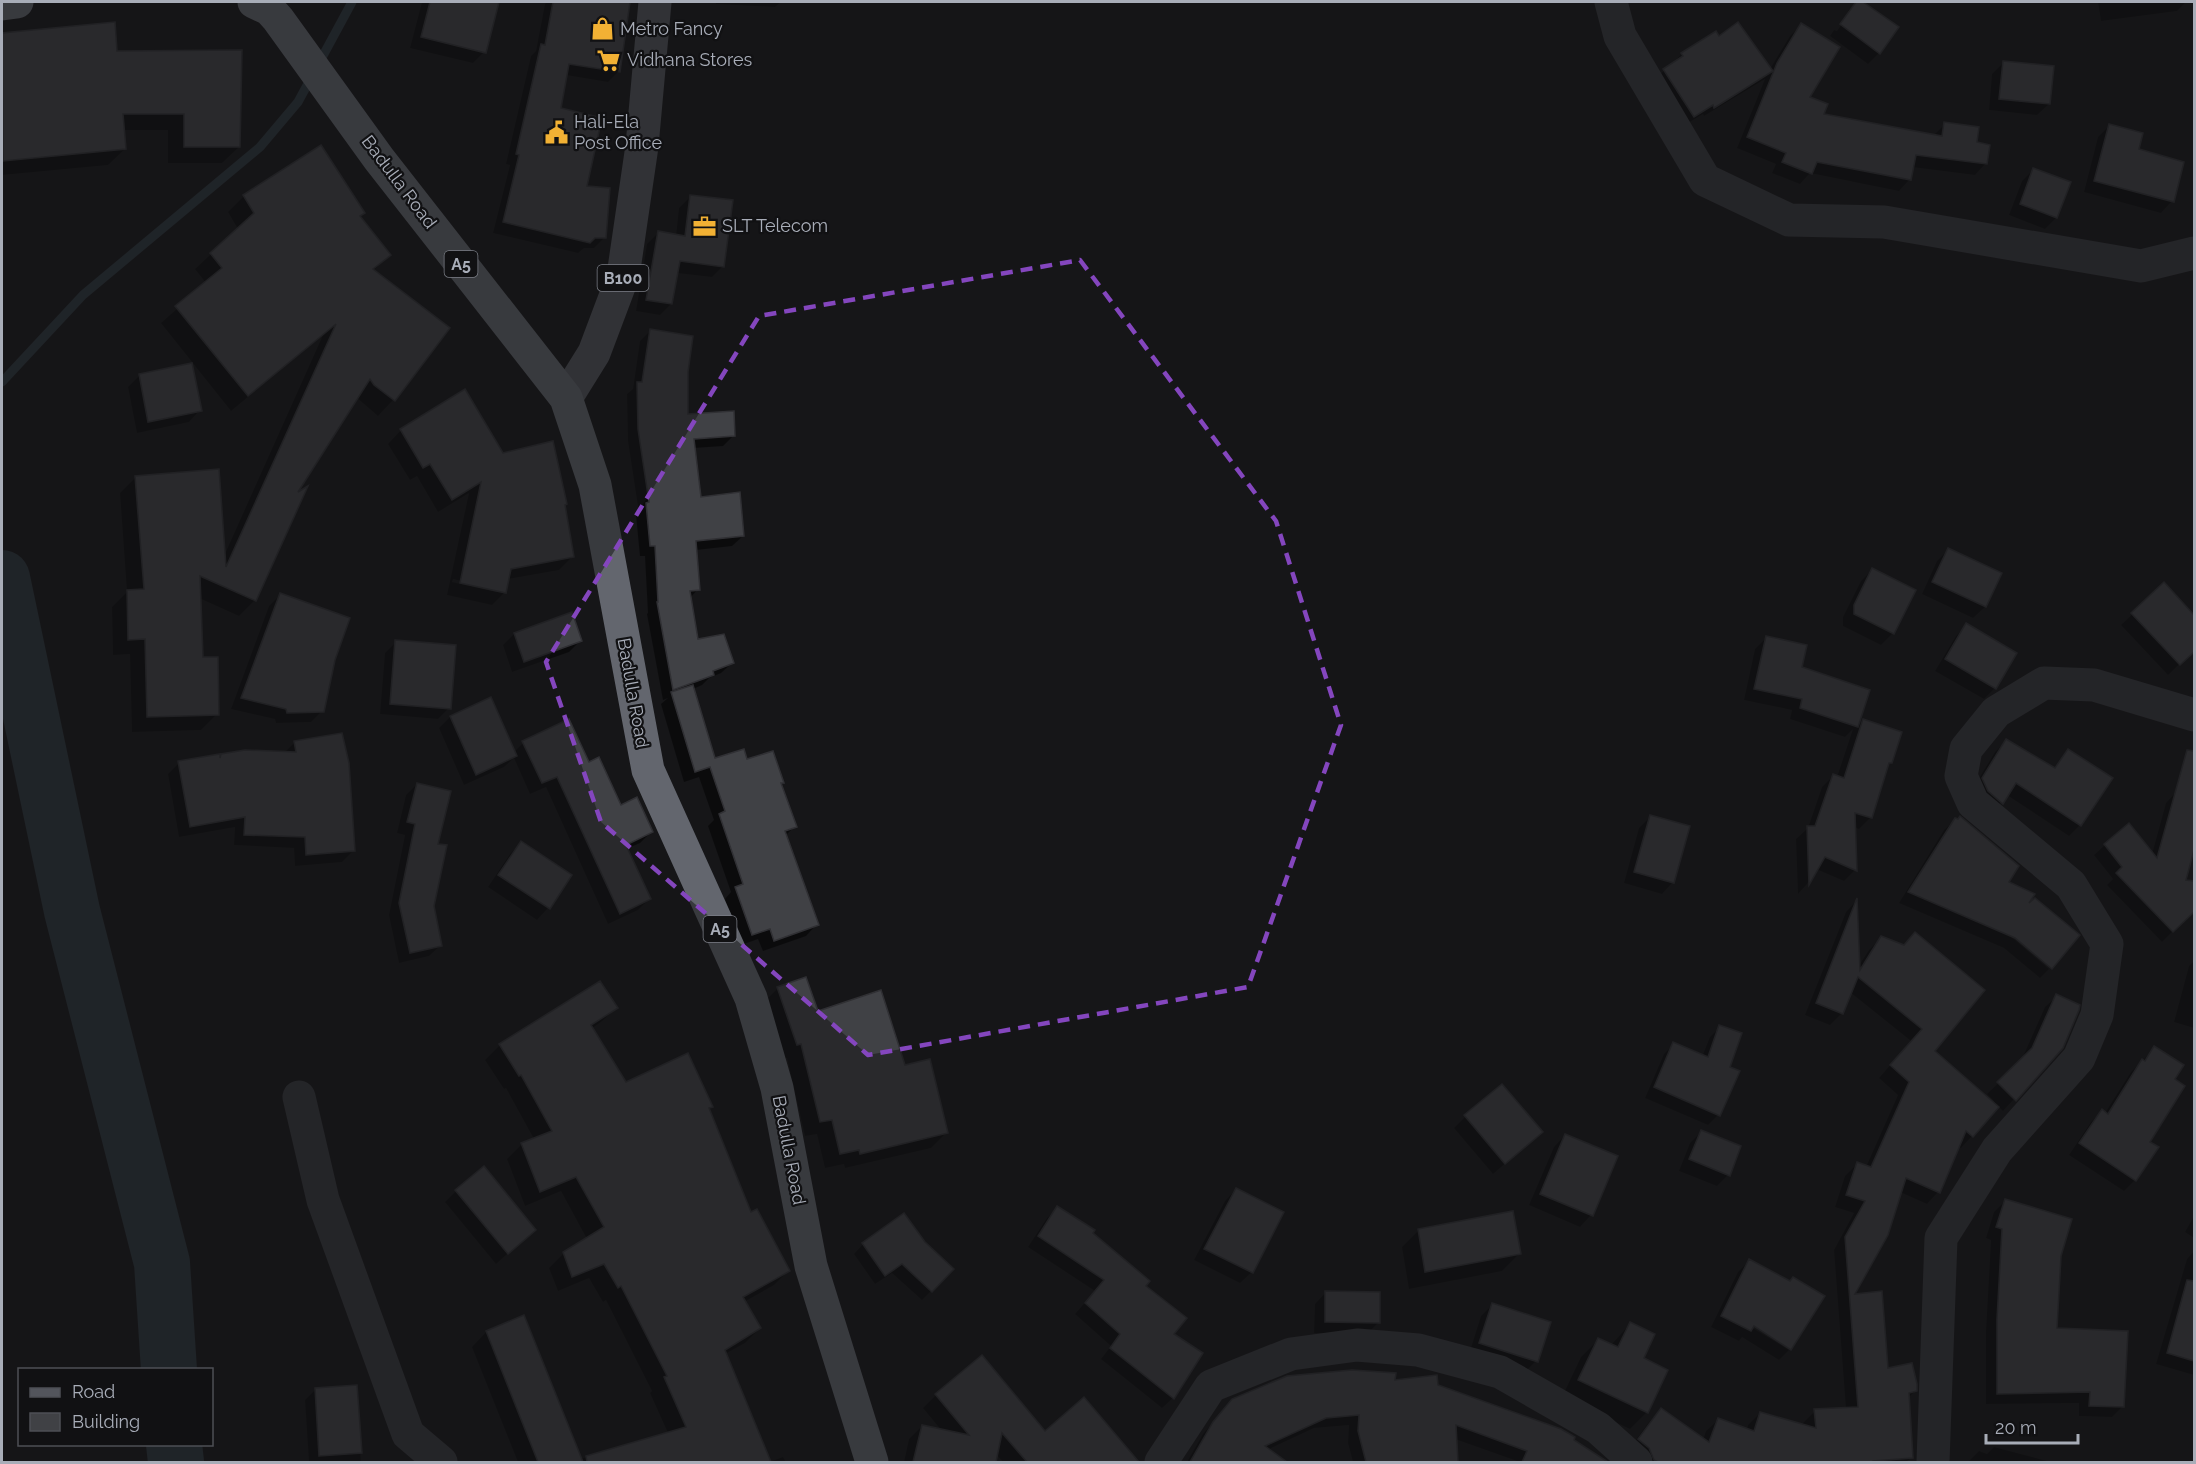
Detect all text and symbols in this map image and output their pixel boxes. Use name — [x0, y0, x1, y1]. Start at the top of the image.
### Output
shop icon: Metro Fancy — [589, 16, 615, 42]
place label: Metro Fancy — [620, 18, 723, 39]
supermarket icon: Vidhana Stores — [596, 47, 622, 73]
place label: Vidhana Stores — [627, 49, 752, 70]
place label: Hali-Ela Post Office — [574, 111, 663, 153]
public building icon: Hali-Ela Post Office — [543, 119, 569, 145]
street label: Badulla Road — [358, 131, 441, 232]
office icon: SLT Telecom — [691, 213, 717, 239]
place label: SLT Telecom — [722, 215, 828, 236]
road number: A5 — [444, 251, 478, 277]
road number: B100 — [598, 265, 648, 291]
street label: Badulla Road — [614, 636, 653, 749]
road number: A5 — [704, 916, 736, 942]
street label: Badulla Road — [769, 1093, 810, 1206]
legend — [18, 1368, 213, 1446]
text: Road — [72, 1381, 115, 1402]
scale bar — [1986, 1407, 2078, 1445]
text: Building — [72, 1411, 140, 1432]
text: 20 m — [1995, 1417, 2037, 1438]

